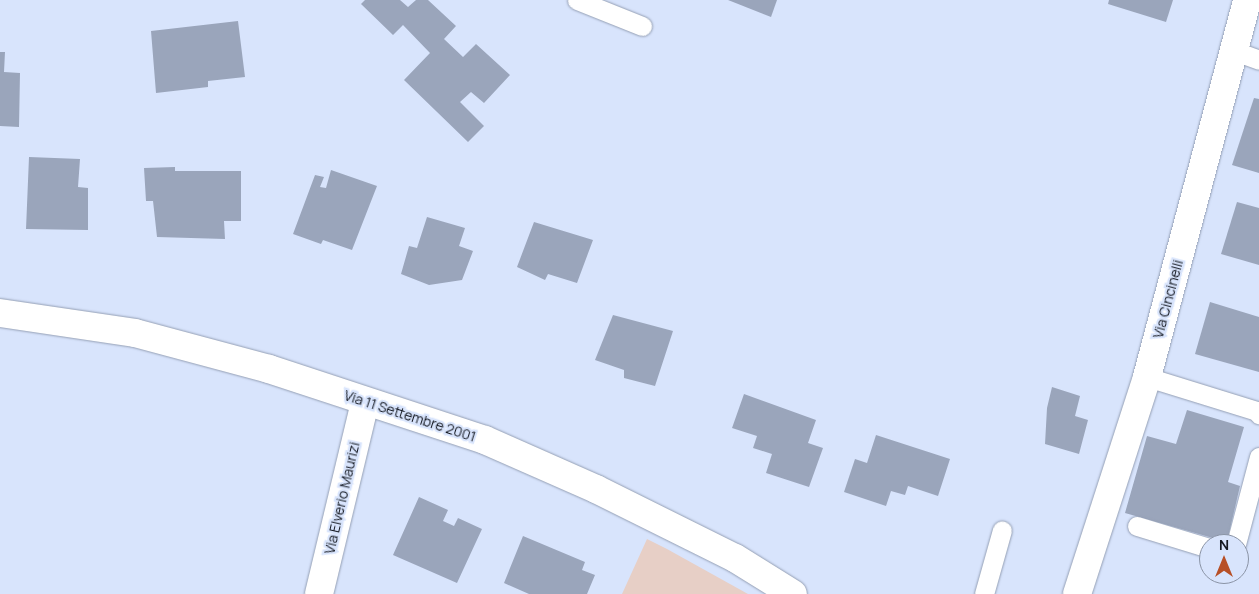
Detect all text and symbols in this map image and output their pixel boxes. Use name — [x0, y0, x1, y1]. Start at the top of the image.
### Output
street label: Via Cincinelli — [1149, 258, 1187, 340]
street label: Via 11 Settembre 2001 — [342, 387, 478, 445]
street label: Via Elverio Maurizi — [321, 440, 363, 556]
north arrow — [1199, 534, 1249, 584]
text: N — [1219, 535, 1229, 554]

